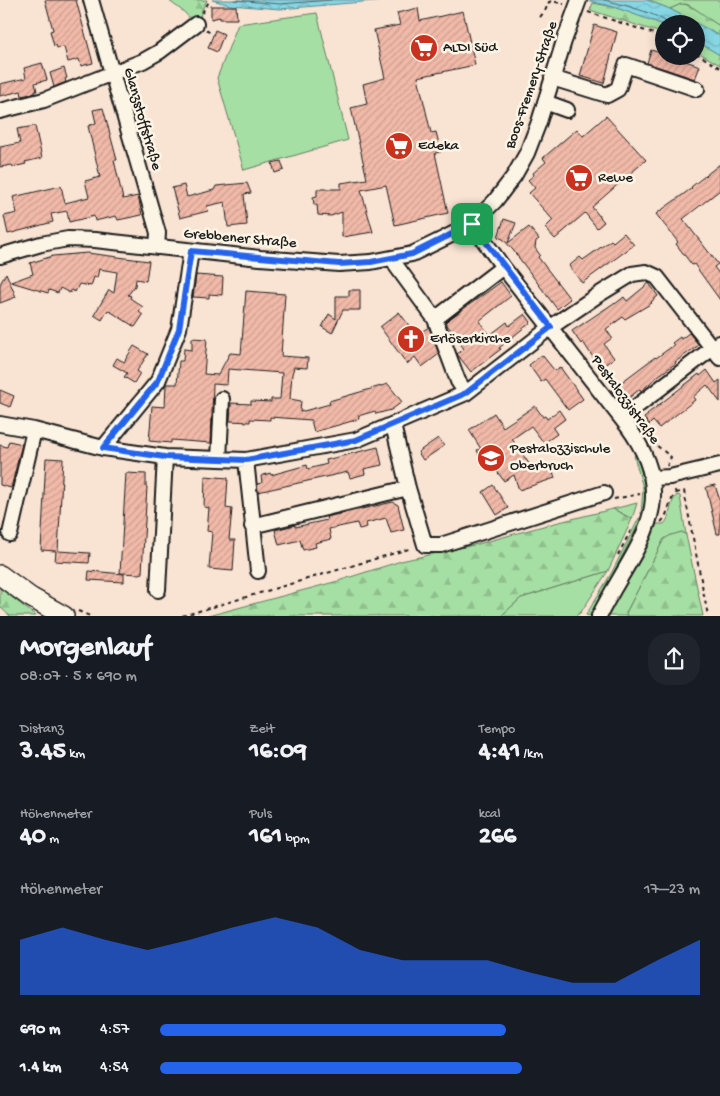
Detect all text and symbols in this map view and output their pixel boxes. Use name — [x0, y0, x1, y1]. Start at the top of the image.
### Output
map controls — [655, 15, 705, 65]
button: locate — [655, 15, 705, 65]
street label: Boos-Fremery-Straße — [501, 19, 562, 152]
supermarket icon: ALDI Süd — [409, 33, 439, 63]
place label: ALDI Süd — [443, 39, 498, 57]
street label: Glanzstoffstraße — [119, 66, 165, 172]
supermarket icon: Edeka — [384, 131, 414, 161]
place label: Edeka — [418, 137, 460, 155]
supermarket icon: Rewe — [564, 163, 594, 193]
place label: Rewe — [598, 169, 633, 187]
pin — [451, 203, 493, 245]
icon: arrive — [458, 210, 486, 238]
street label: Grebbener Straße — [183, 225, 298, 253]
church icon: Erlöserkirche — [396, 324, 426, 354]
place label: Erlöserkirche — [430, 330, 511, 348]
street label: Pestalozzistraße — [586, 351, 663, 448]
place label: Pestalozzischule Oberbruch — [509, 440, 611, 475]
school or university icon: Pestalozzischule Oberbruch — [476, 443, 506, 473]
text: Morgenlauf — [20, 632, 151, 665]
button: share — [648, 633, 700, 685]
text: 08:07 · 5 × 690 m — [20, 668, 137, 687]
text: Distanz — [20, 721, 64, 738]
text: Zeit — [249, 721, 274, 738]
text: Tempo — [479, 721, 515, 738]
text: 3.45 — [20, 738, 66, 767]
text: 16:09 — [249, 738, 307, 767]
text: 4:41 — [479, 738, 520, 767]
text: km — [66, 746, 85, 763]
text: /km — [520, 746, 543, 763]
text: Höhenmeter — [20, 806, 92, 823]
text: Puls — [249, 806, 272, 823]
text: kcal — [479, 806, 501, 823]
text: 40 — [20, 823, 46, 852]
text: 161 — [249, 823, 282, 852]
text: 266 — [479, 823, 516, 852]
text: m — [46, 831, 59, 848]
text: bpm — [282, 831, 310, 848]
text: Höhenmeter — [20, 881, 102, 900]
text: 17–23 m — [644, 881, 700, 900]
text: 690 m — [20, 1021, 60, 1040]
text: 4:57 — [100, 1021, 129, 1040]
text: 1.4 km — [20, 1059, 61, 1078]
text: 4:54 — [100, 1059, 129, 1078]

